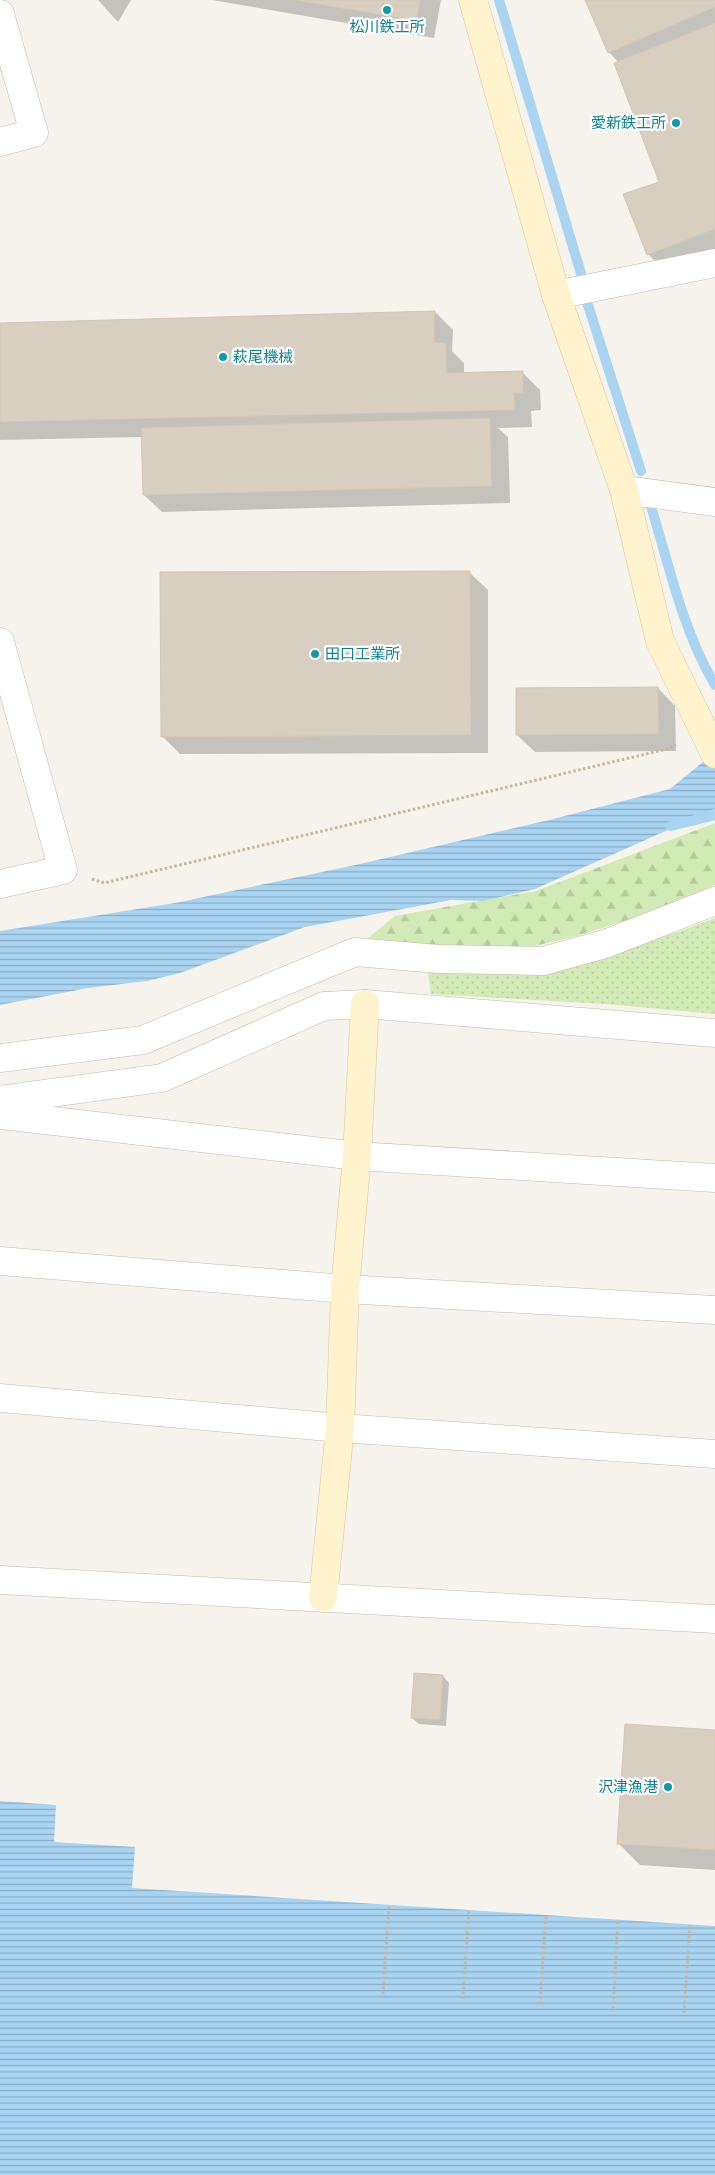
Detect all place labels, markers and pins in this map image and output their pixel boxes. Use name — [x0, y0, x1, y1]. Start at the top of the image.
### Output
marker: 松川鉄工所 — [381, 4, 393, 16]
place label: 松川鉄工所 — [349, 16, 425, 38]
place label: 愛新鉄工所 — [591, 112, 666, 134]
marker: 愛新鉄工所 — [670, 117, 682, 129]
place label: 萩尾機械 — [233, 346, 293, 368]
marker: 萩尾機械 — [217, 351, 229, 363]
place label: 田口工業所 — [325, 643, 400, 665]
marker: 田口工業所 — [309, 648, 321, 660]
place label: 沢津漁港 — [598, 1776, 658, 1798]
marker: 沢津漁港 — [662, 1781, 674, 1793]

